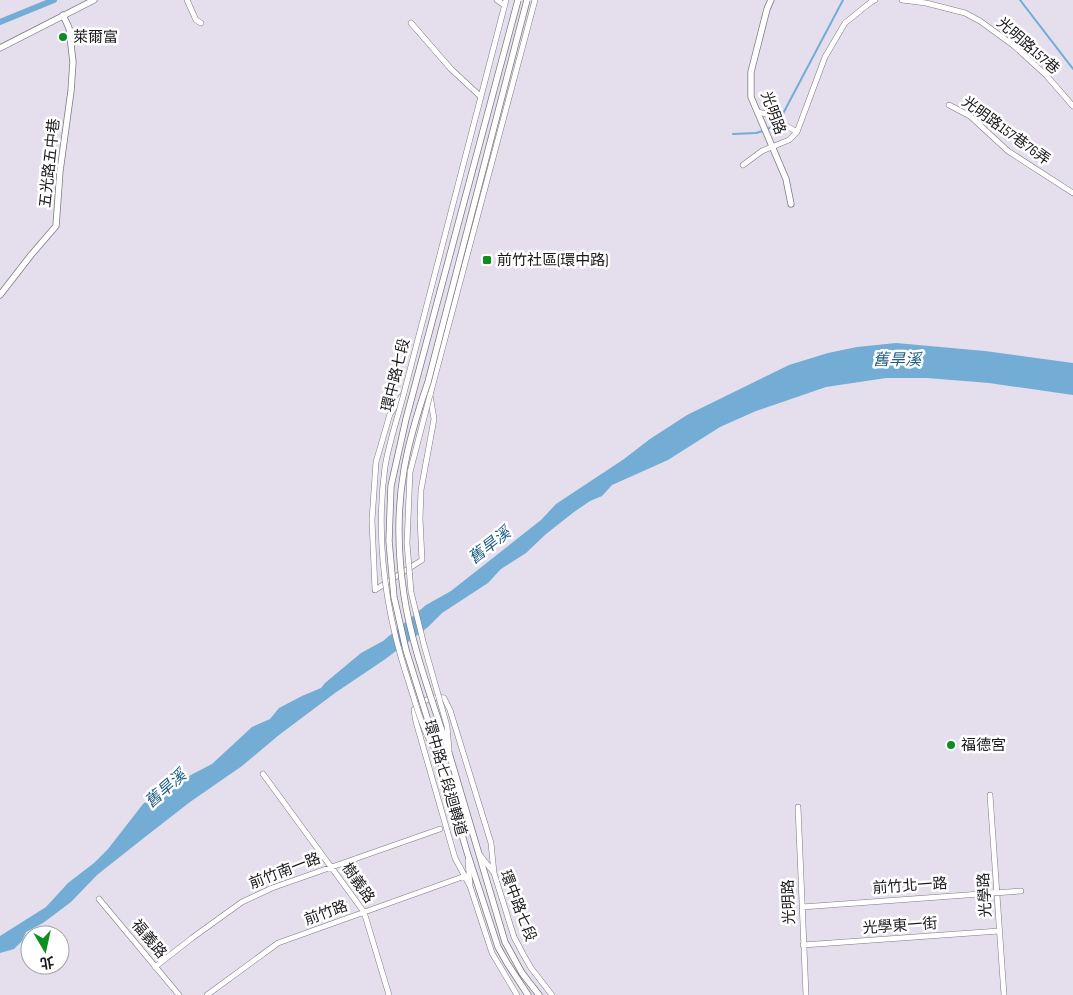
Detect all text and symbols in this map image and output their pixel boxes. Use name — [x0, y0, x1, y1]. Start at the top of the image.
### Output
street label: 光明路157巷 — [993, 14, 1063, 78]
place label: 萊爾富 — [73, 28, 118, 47]
marker: 萊爾富 — [57, 31, 69, 43]
street label: 光明路 — [756, 89, 790, 137]
street label: 光明路157巷76弄 — [958, 93, 1054, 169]
street label: 五光路五中巷 — [36, 117, 64, 209]
place label: 前竹社區(環中路) — [497, 251, 609, 270]
marker: 前竹社區(環中路) — [481, 254, 493, 266]
street label: 環中路七段 — [378, 336, 414, 414]
water label: 舊旱溪 — [873, 351, 923, 370]
water label: 舊旱溪 — [465, 523, 516, 568]
street label: 環中路七段迴轉道 — [419, 718, 471, 838]
place label: 福德宮 — [961, 736, 1006, 755]
marker: 福德宮 — [945, 739, 957, 751]
water label: 舊旱溪 — [142, 765, 192, 812]
street label: 前竹南一路 — [247, 849, 323, 893]
street label: 樹義路 — [337, 859, 379, 907]
street label: 環中路七段 — [496, 868, 540, 944]
street label: 光學路 — [974, 872, 996, 918]
street label: 前竹北一路 — [872, 874, 948, 898]
street label: 光明路 — [779, 879, 799, 925]
street label: 前竹路 — [302, 896, 350, 930]
street label: 光學東一街 — [862, 914, 938, 938]
street label: 福義路 — [127, 916, 171, 962]
north arrow — [20, 925, 70, 975]
text: 北 — [39, 953, 55, 972]

